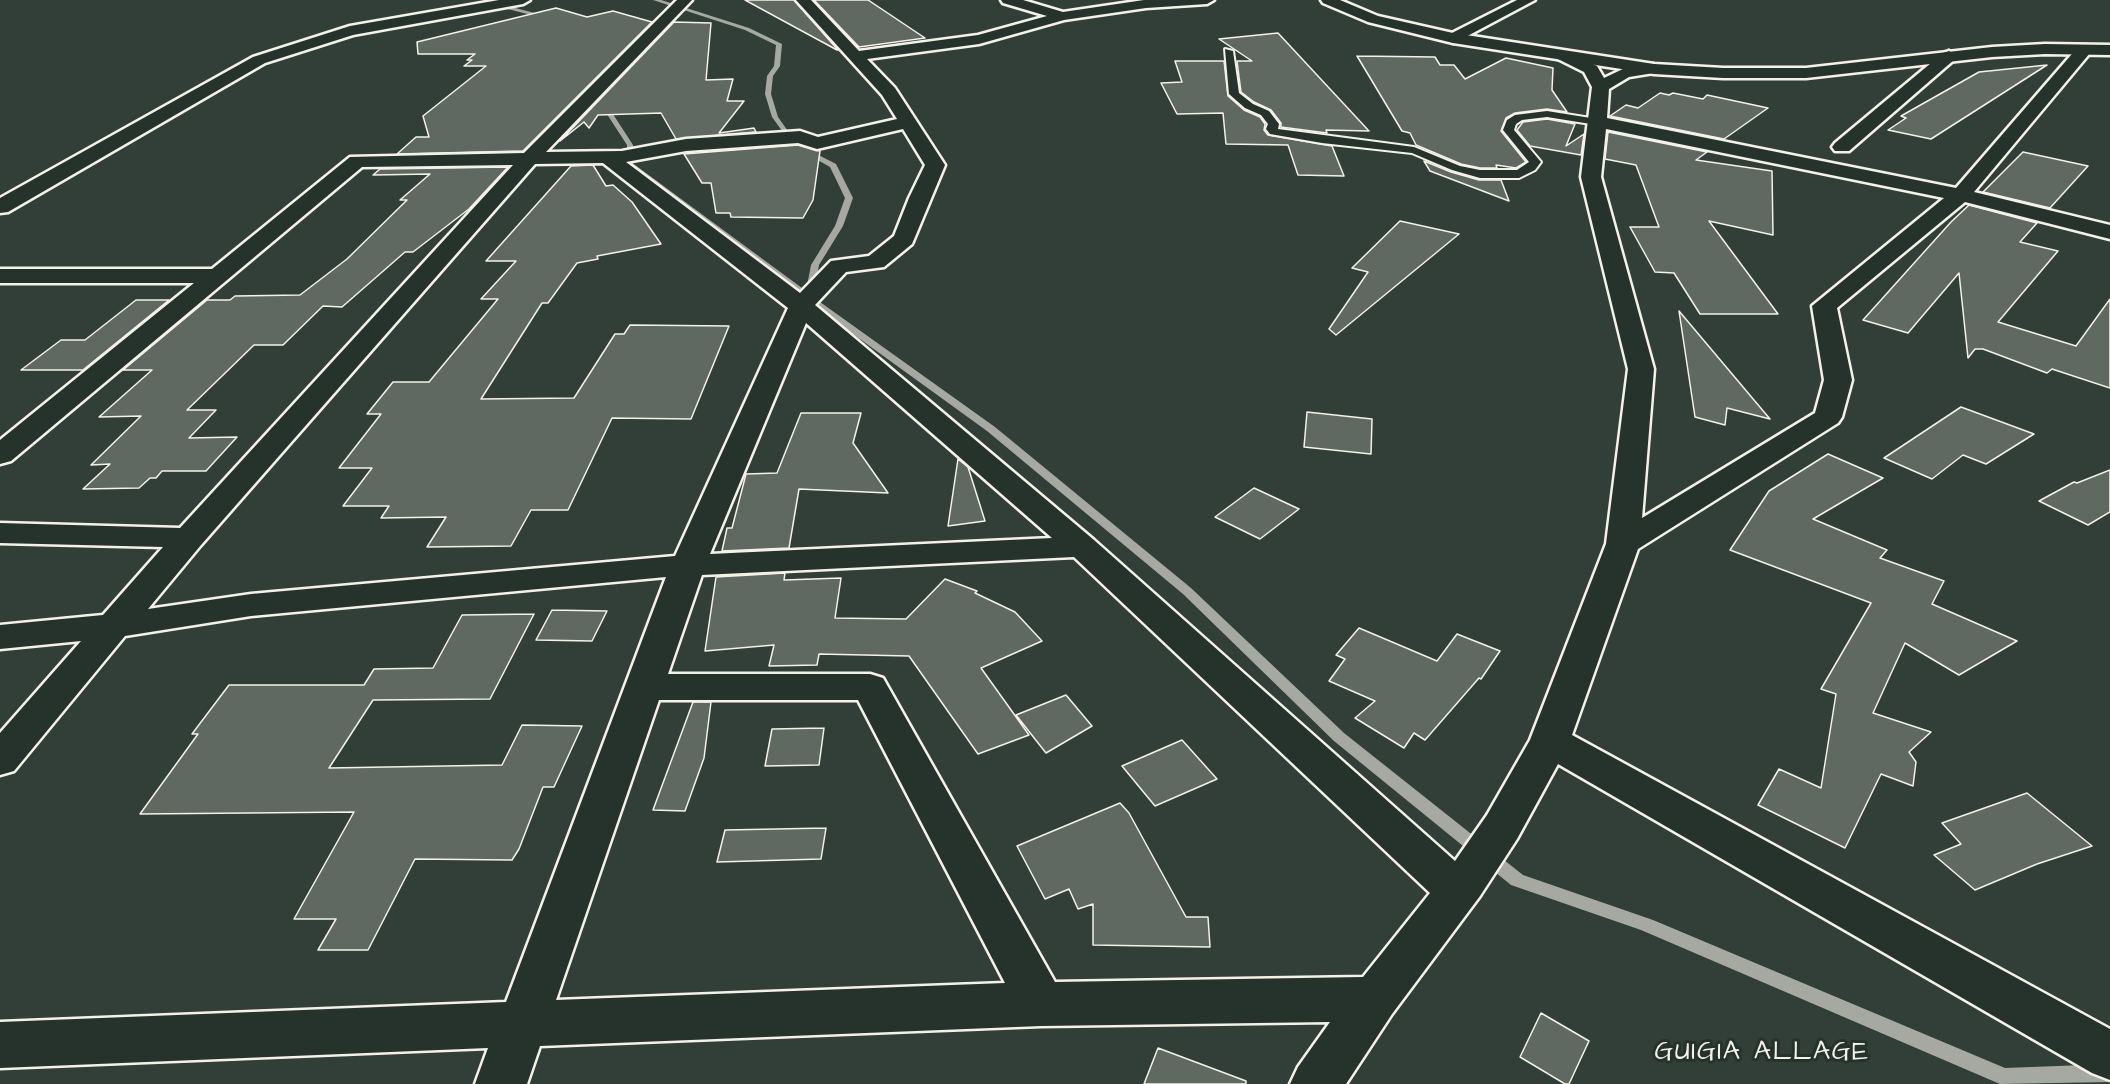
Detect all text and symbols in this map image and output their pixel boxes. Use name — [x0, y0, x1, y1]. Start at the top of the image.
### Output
district label: GUIGIA ALLAGE — [1655, 1037, 1869, 1069]

